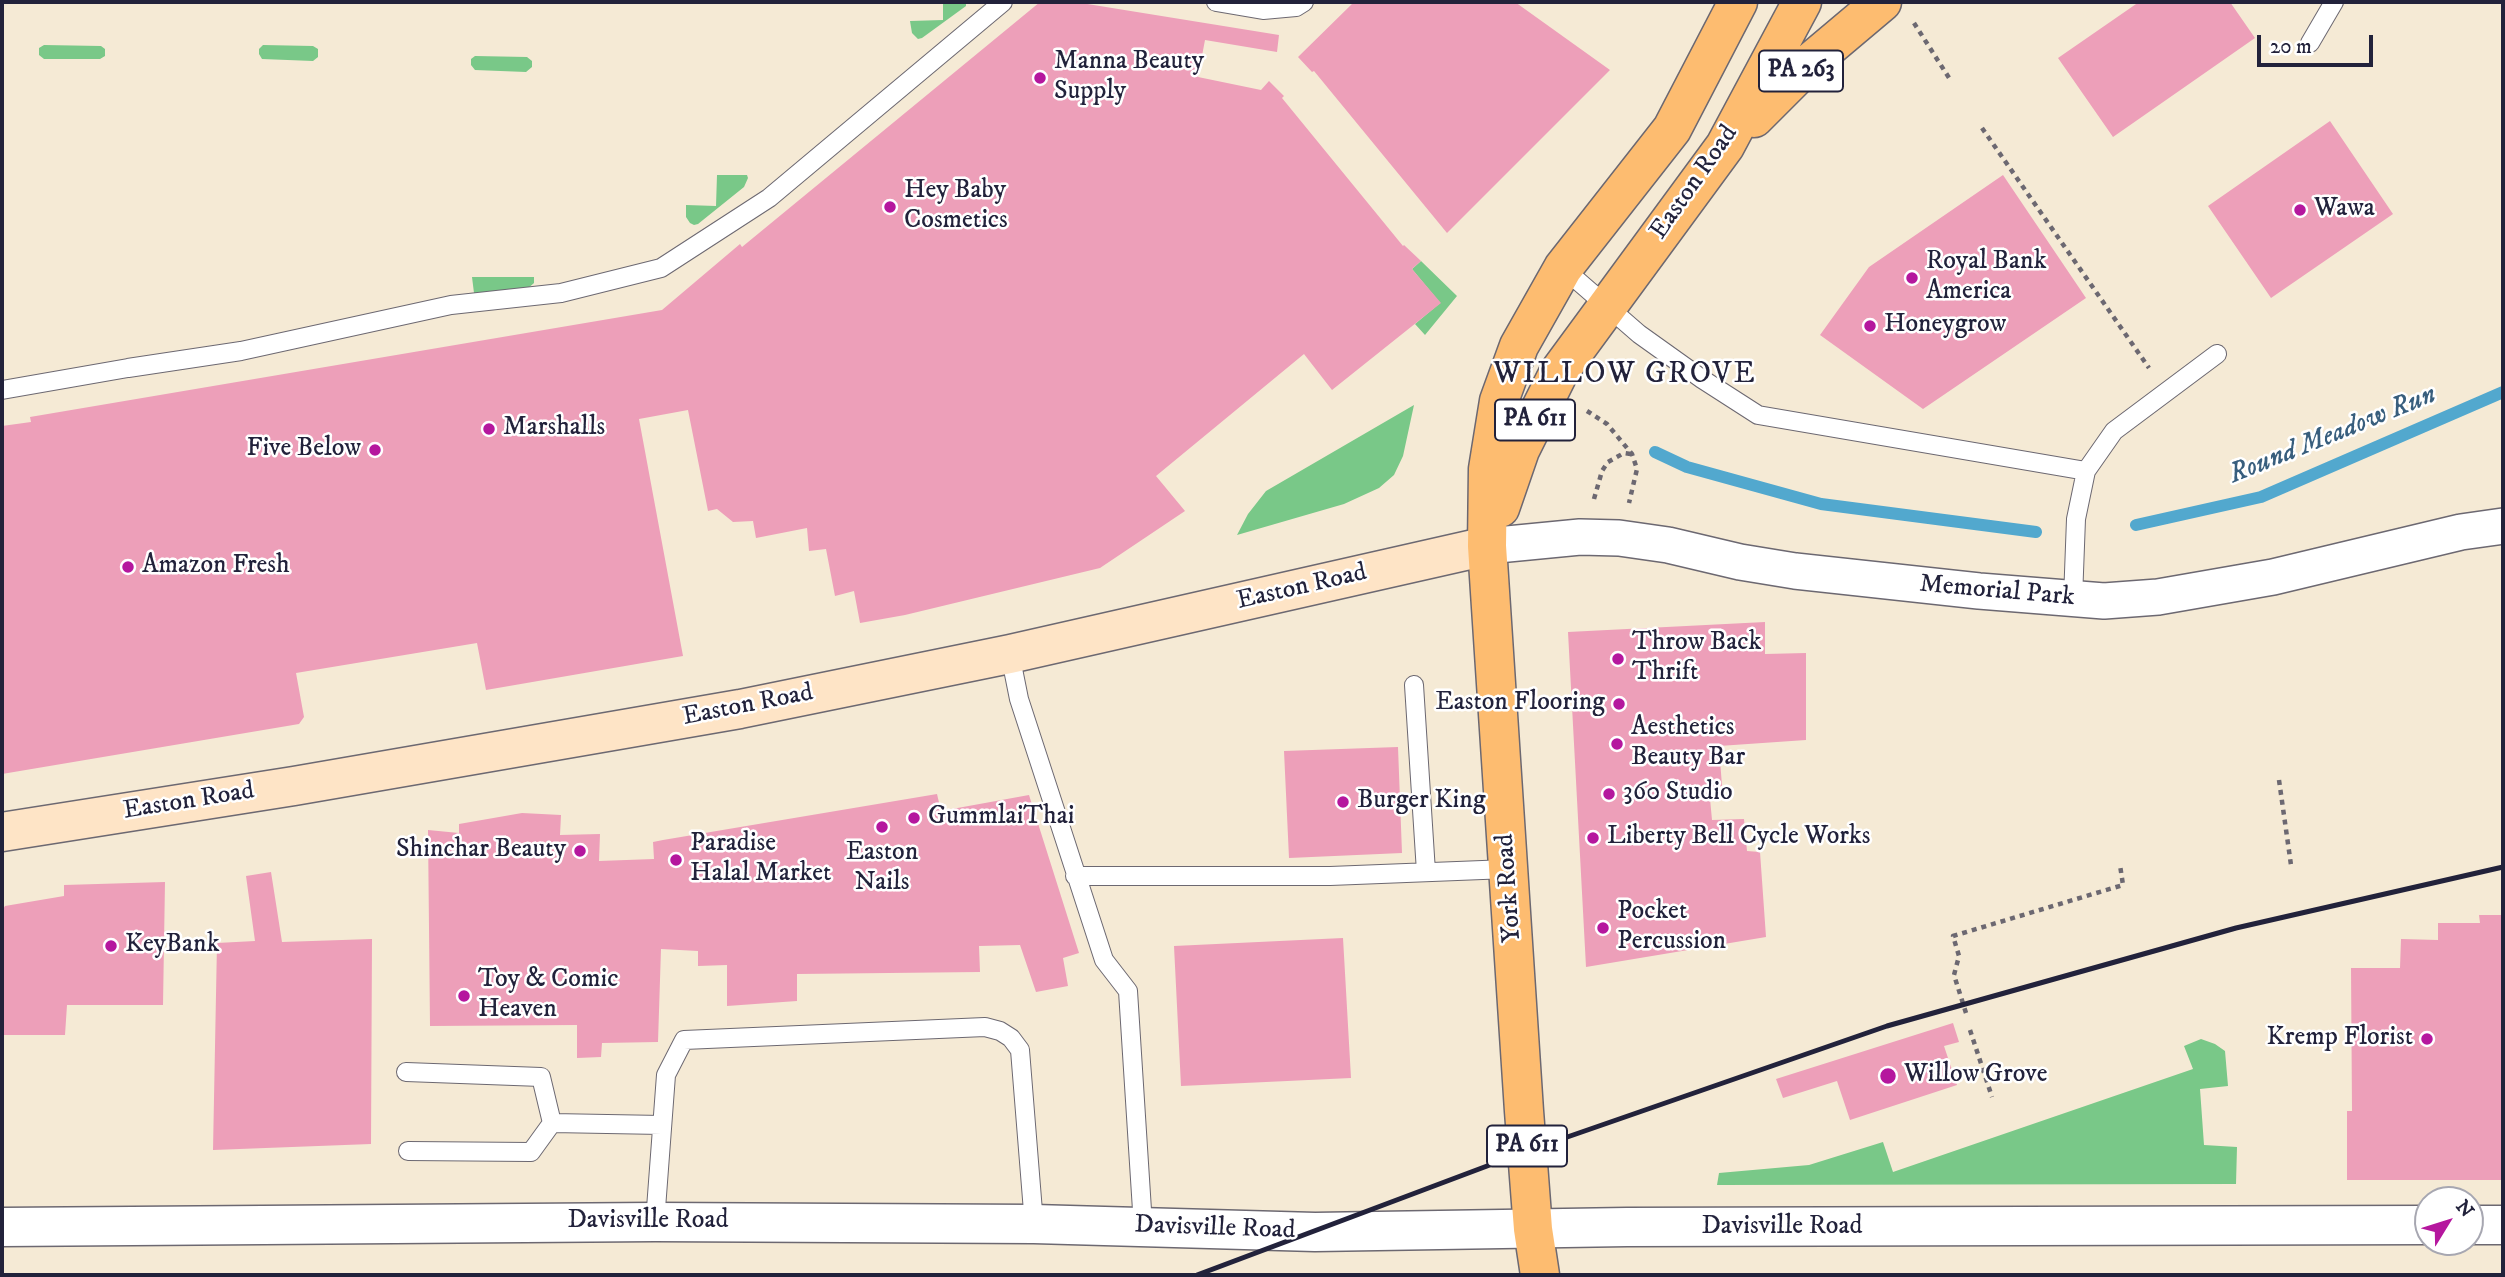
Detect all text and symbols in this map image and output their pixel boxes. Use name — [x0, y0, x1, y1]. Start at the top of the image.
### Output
scale bar — [2260, 21, 2376, 65]
text: 20 m — [2270, 34, 2312, 60]
place label: Manna Beauty Supply — [1054, 47, 1204, 108]
road number: PA 263 — [1759, 50, 1843, 92]
marker: Manna Beauty Supply — [1032, 70, 1048, 86]
street label: Easton Road — [1644, 120, 1746, 246]
place label: Hey Baby Cosmetics — [904, 176, 1008, 238]
place label: Wawa — [2314, 194, 2375, 226]
marker: Hey Baby Cosmetics — [882, 199, 898, 215]
marker: Wawa — [2292, 202, 2308, 218]
place label: Royal Bank America — [1926, 247, 2047, 308]
marker: Royal Bank America — [1904, 270, 1920, 286]
place label: Honeygrow — [1884, 310, 2006, 342]
marker: Honeygrow — [1862, 318, 1878, 334]
district label: WILLOW GROVE — [1495, 358, 1755, 394]
water label: Round Meadow Run — [2224, 379, 2442, 493]
road number: PA 611 — [1495, 400, 1575, 440]
place label: Marshalls — [503, 413, 605, 445]
marker: Marshalls — [481, 421, 497, 437]
place label: Five Below — [246, 434, 361, 466]
marker: Five Below — [367, 442, 383, 458]
place label: Amazon Fresh — [142, 551, 290, 583]
street label: Easton Road — [1234, 558, 1370, 618]
marker: Amazon Fresh — [120, 559, 136, 575]
street label: Memorial Park — [1918, 570, 2076, 614]
place label: Throw Back Thrift — [1632, 628, 1761, 690]
marker: Throw Back Thrift — [1610, 651, 1626, 667]
street label: Easton Road — [680, 678, 816, 734]
place label: Easton Flooring — [1435, 688, 1605, 720]
marker: Easton Flooring — [1611, 696, 1627, 712]
place label: Aesthetics Beauty Bar — [1631, 713, 1745, 774]
marker: Aesthetics Beauty Bar — [1609, 736, 1625, 752]
street label: Easton Road — [121, 776, 257, 828]
place label: 360 Studio — [1623, 778, 1733, 810]
place label: Burger King — [1357, 786, 1486, 818]
marker: 360 Studio — [1601, 786, 1617, 802]
marker: Burger King — [1335, 794, 1351, 810]
place label: GummlaiThai — [928, 802, 1074, 834]
marker: GummlaiThai — [906, 810, 922, 826]
marker: Easton Nails — [874, 819, 890, 835]
place label: Liberty Bell Cycle Works — [1607, 822, 1870, 854]
place label: Paradise Halal Market — [690, 829, 831, 890]
marker: Liberty Bell Cycle Works — [1585, 830, 1601, 846]
street label: York Road — [1491, 832, 1529, 944]
place label: Shinchar Beauty — [396, 835, 566, 867]
place label: Easton Nails — [846, 838, 918, 900]
marker: Shinchar Beauty — [572, 843, 588, 859]
marker: Paradise Halal Market — [668, 852, 684, 868]
place label: Pocket Percussion — [1617, 897, 1726, 958]
marker: Pocket Percussion — [1595, 920, 1611, 936]
place label: KeyBank — [125, 930, 220, 962]
marker: KeyBank — [103, 938, 119, 954]
place label: Toy & Comic Heaven — [478, 965, 618, 1026]
marker: Toy & Comic Heaven — [456, 988, 472, 1004]
place label: Kremp Florist — [2267, 1023, 2413, 1055]
marker: Kremp Florist — [2419, 1031, 2435, 1047]
place label: Willow Grove — [1904, 1060, 2047, 1092]
marker: Willow Grove — [1878, 1066, 1898, 1086]
road number: PA 611 — [1487, 1126, 1567, 1166]
north arrow — [2414, 1186, 2484, 1256]
text: N — [2450, 1196, 2478, 1222]
street label: Davisville Road — [567, 1206, 729, 1238]
street label: Davisville Road — [1134, 1211, 1296, 1247]
street label: Davisville Road — [1701, 1212, 1863, 1244]

